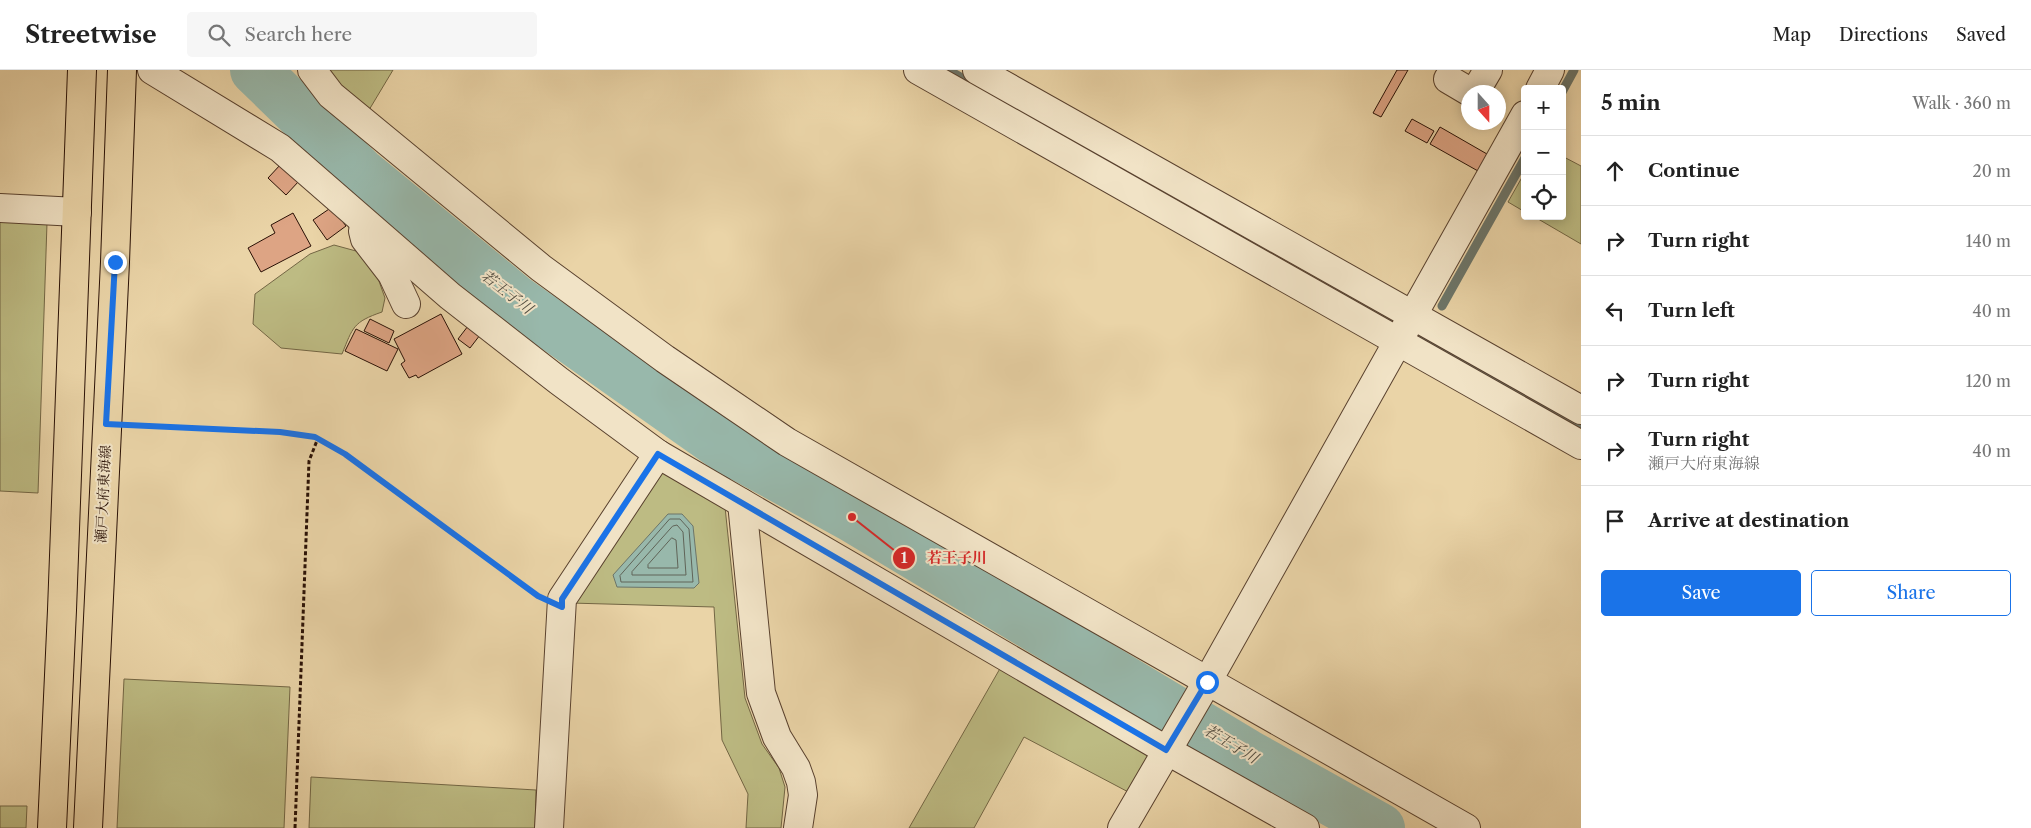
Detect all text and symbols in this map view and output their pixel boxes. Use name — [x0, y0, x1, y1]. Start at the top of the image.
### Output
search box — [187, 12, 537, 57]
text: Streetwise — [25, 20, 157, 49]
icon: search — [205, 21, 233, 49]
text: Search here — [245, 23, 352, 46]
text: Map — [1772, 24, 1811, 46]
text: Directions — [1839, 24, 1928, 46]
text: Saved — [1956, 24, 2006, 46]
north arrow — [1461, 85, 1506, 130]
map controls — [1521, 85, 1566, 220]
button: + — [1521, 85, 1566, 130]
text: 5 min — [1601, 90, 1661, 115]
text: Walk · 360 m — [1912, 93, 2011, 113]
button: − — [1521, 130, 1566, 175]
icon: ahead — [1601, 157, 1629, 185]
text: Continue — [1648, 159, 1740, 182]
text: 20 m — [1972, 161, 2011, 181]
button: locate — [1521, 175, 1566, 220]
icon: right — [1601, 227, 1629, 255]
text: Turn right — [1648, 229, 1749, 252]
text: 140 m — [1966, 231, 2011, 251]
route end — [104, 251, 127, 274]
water label: 若王子川 — [478, 266, 538, 319]
icon: left — [1601, 297, 1629, 325]
text: Turn left — [1648, 299, 1735, 322]
text: 40 m — [1972, 301, 2011, 321]
icon: right — [1601, 367, 1629, 395]
text: Turn right — [1648, 369, 1749, 392]
text: 120 m — [1966, 371, 2011, 391]
text: Turn right — [1648, 428, 1749, 451]
icon: right — [1601, 437, 1629, 465]
text: 40 m — [1972, 441, 2011, 461]
street label: 瀬戸大府東海線 — [91, 445, 115, 543]
text: 瀬戸大府東海線 — [1648, 453, 1760, 473]
icon: arrive — [1601, 507, 1629, 535]
text: Arrive at destination — [1648, 509, 1849, 532]
callout: 若王子川 — [892, 543, 997, 573]
text: 1 — [901, 548, 908, 567]
text: 若王子川 — [927, 548, 987, 567]
button: Save — [1601, 570, 1801, 616]
button: Share — [1811, 570, 2011, 616]
route start — [1196, 671, 1219, 694]
water label: 若王子川 — [1201, 720, 1264, 768]

